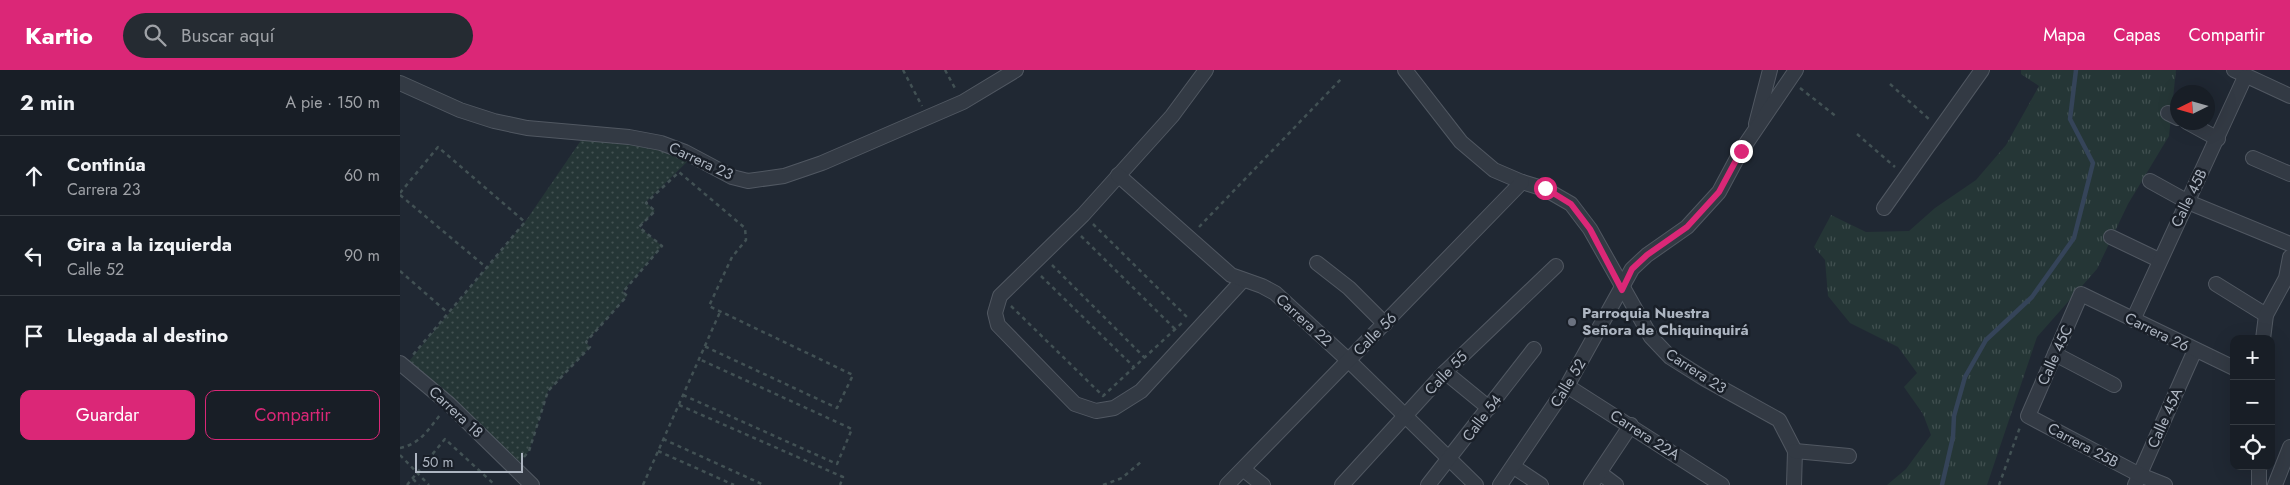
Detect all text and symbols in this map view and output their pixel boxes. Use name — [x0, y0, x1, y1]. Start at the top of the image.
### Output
search box — [123, 13, 473, 58]
text: Kartio — [25, 18, 93, 53]
icon: search — [141, 21, 169, 49]
text: Buscar aquí — [181, 22, 275, 49]
text: Mapa — [2043, 22, 2085, 48]
text: Capas — [2113, 22, 2161, 48]
text: Compartir — [2189, 22, 2265, 48]
north arrow — [2170, 85, 2215, 130]
text: 2 min — [20, 88, 75, 118]
text: A pie · 150 m — [286, 91, 380, 114]
street label: Carrera 23 — [665, 136, 737, 186]
route end — [1730, 140, 1753, 163]
text: Continúa — [67, 151, 146, 178]
icon: ahead — [20, 162, 48, 190]
text: 60 m — [344, 164, 380, 187]
street label: Calle 45B — [2165, 165, 2213, 231]
route start — [1534, 177, 1557, 200]
text: Carrera 23 — [67, 178, 140, 201]
text: Gira a la izquierda — [67, 231, 232, 258]
icon: left — [20, 242, 48, 270]
text: 90 m — [344, 244, 380, 267]
text: Calle 52 — [67, 258, 124, 281]
street label: Carrera 22 — [1271, 289, 1337, 351]
place label: Parroquia Nuestra Señora de Chiquinquirá — [1582, 302, 1749, 341]
street label: Calle 56 — [1348, 307, 1402, 361]
street label: Carrera 26 — [2121, 307, 2193, 357]
marker: Parroquia Nuestra Señora de Chiquinquirá — [1566, 316, 1578, 328]
street label: Calle 45C — [2032, 321, 2078, 389]
icon: arrive — [20, 322, 48, 350]
text: Llegada al destino — [67, 322, 228, 349]
map controls — [2230, 335, 2275, 470]
button: + — [2230, 335, 2275, 380]
street label: Carrera 23 — [1661, 343, 1731, 399]
street label: Calle 55 — [1419, 346, 1473, 400]
street label: Calle 52 — [1545, 354, 1591, 412]
button: − — [2230, 380, 2275, 425]
street label: Carrera 18 — [424, 381, 488, 443]
street label: Calle 45A — [2142, 384, 2188, 452]
button: Guardar — [20, 390, 195, 440]
button: Compartir — [205, 390, 380, 440]
street label: Calle 54 — [1457, 390, 1507, 446]
street label: Carrera 22A — [1606, 404, 1684, 466]
street label: Carrera 25B — [2044, 417, 2122, 473]
button: locate — [2230, 425, 2275, 470]
scale bar — [415, 450, 522, 473]
text: 50 m — [422, 452, 453, 472]

